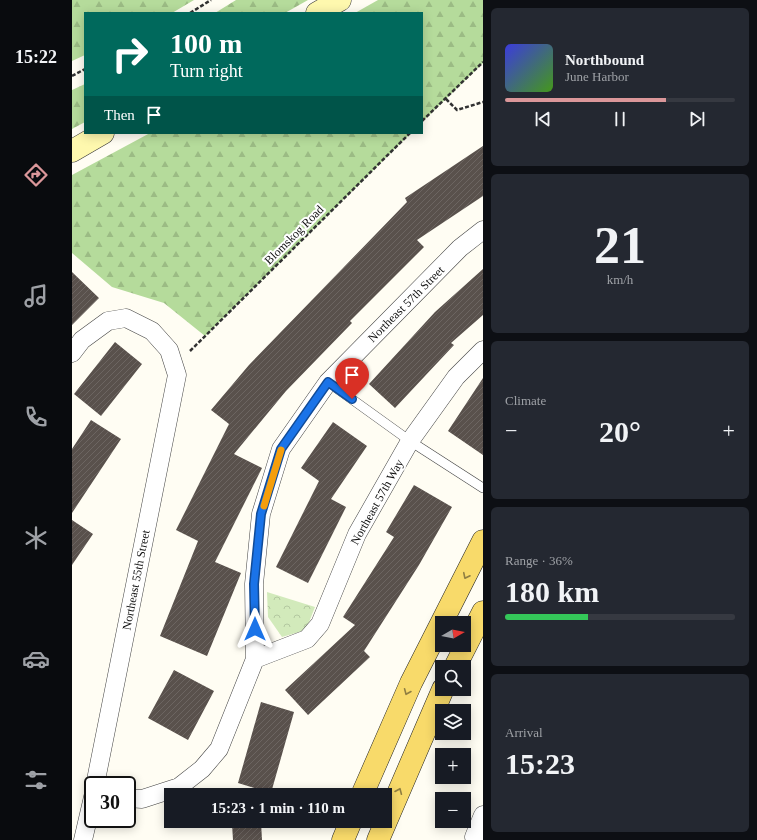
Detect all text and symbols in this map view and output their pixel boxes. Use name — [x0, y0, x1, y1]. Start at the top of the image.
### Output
icon: right — [104, 28, 156, 80]
text: 100 m — [170, 28, 242, 59]
text: 15:22 — [15, 47, 57, 67]
text: Northbound — [565, 52, 644, 68]
text: Turn right — [170, 61, 243, 81]
text: June Harbor — [565, 69, 629, 84]
icon: arrive — [143, 104, 165, 126]
text: Then — [104, 107, 135, 123]
icon: previous — [532, 108, 554, 130]
icon: pause — [609, 108, 631, 130]
icon: next — [686, 108, 708, 130]
icon: directions — [22, 161, 50, 189]
street label: Blomskog Road — [262, 203, 326, 267]
text: 21 — [594, 217, 646, 274]
street label: Northeast 57th Street — [365, 263, 447, 345]
text: km/h — [607, 272, 633, 287]
icon: music — [22, 282, 50, 310]
pin — [335, 358, 369, 399]
icon: arrive — [341, 364, 363, 386]
text: Climate — [505, 393, 546, 408]
icon: phone — [22, 403, 50, 431]
text: 20° — [599, 415, 641, 448]
text: − — [505, 418, 517, 443]
text: + — [723, 418, 735, 443]
street label: Northeast 57th Way — [348, 457, 406, 547]
icon: climate — [22, 524, 50, 552]
street label: Northeast 55th Street — [119, 528, 153, 631]
text: Range · 36% — [505, 553, 573, 568]
one-way arrow — [463, 572, 471, 579]
text: 180 km — [505, 575, 599, 608]
position arrow — [234, 608, 276, 650]
north arrow — [435, 616, 471, 652]
map controls — [435, 616, 471, 828]
icon: car — [22, 645, 50, 673]
button: search — [435, 660, 471, 696]
one-way arrow — [404, 688, 412, 695]
button: layers — [435, 704, 471, 740]
text: Arrival — [505, 725, 543, 740]
text: 15:23 — [505, 747, 575, 780]
button: + — [435, 748, 471, 784]
icon: filters — [22, 766, 50, 794]
speed limit sign: 30 — [84, 776, 136, 828]
one-way arrow — [394, 788, 402, 796]
button: − — [435, 792, 471, 828]
text: 15:23 · 1 min · 110 m — [211, 800, 345, 816]

